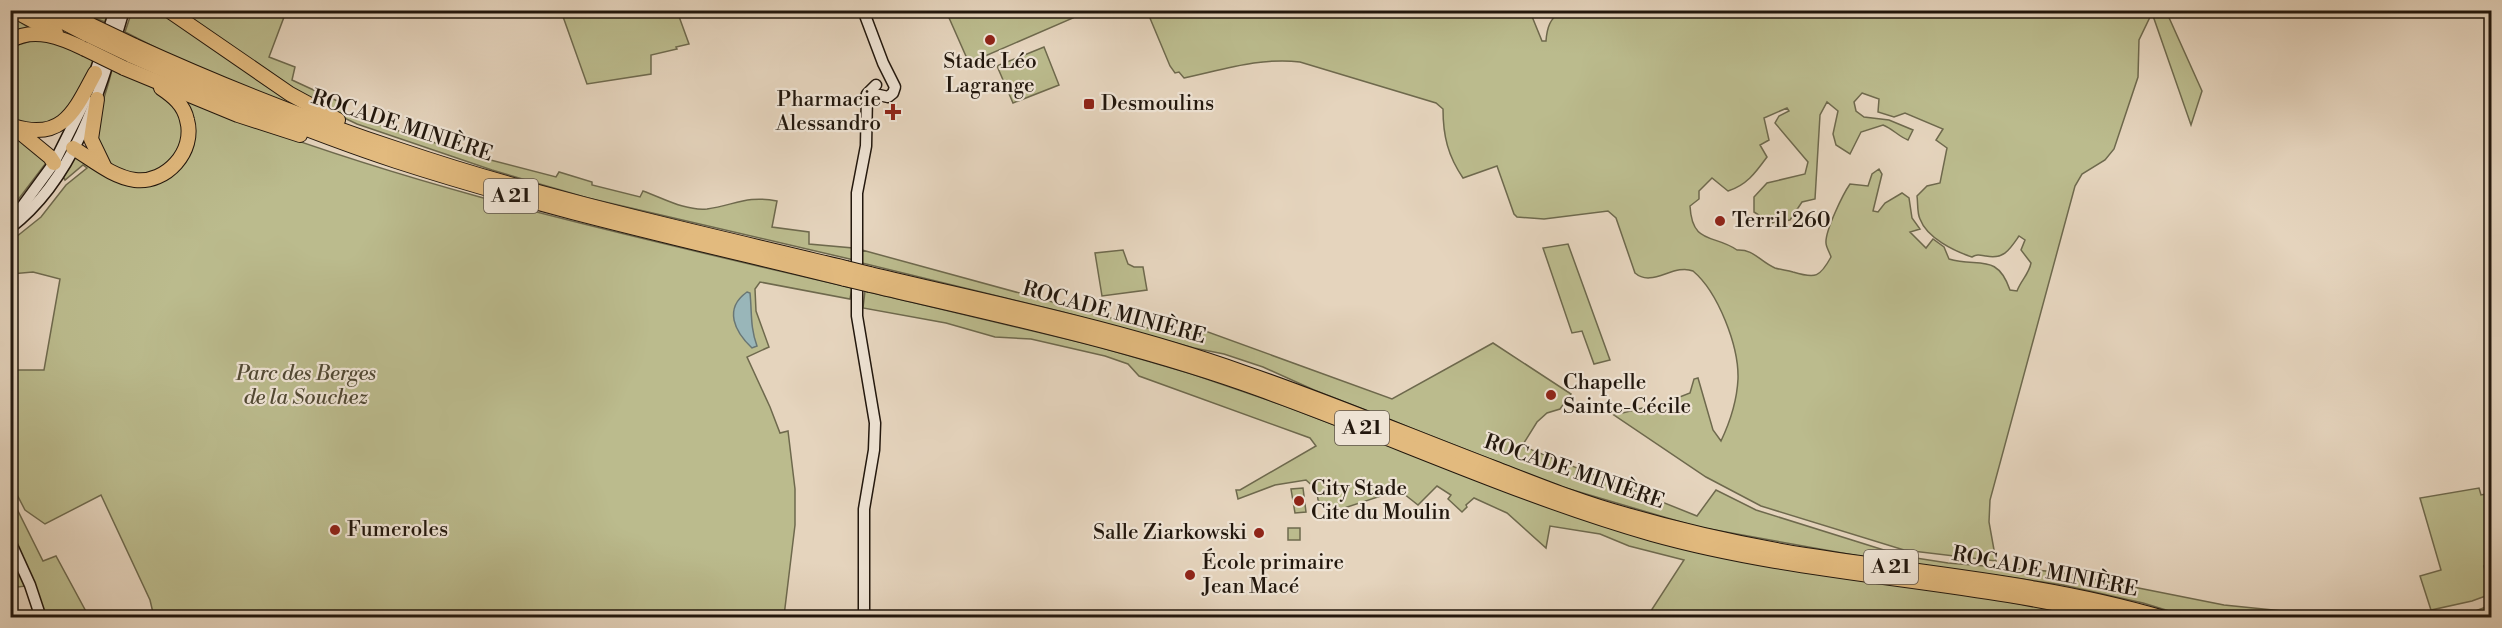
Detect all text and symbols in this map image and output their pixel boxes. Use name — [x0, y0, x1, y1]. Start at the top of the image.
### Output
marker: Stade Léo Lagrange — [983, 33, 997, 47]
place label: Stade Léo Lagrange — [943, 49, 1037, 99]
street label: ROCADE MINIÈRE — [308, 83, 497, 168]
place label: Pharmacie Alessandro — [775, 87, 881, 137]
place label: Desmoulins — [1101, 91, 1214, 117]
marker: Desmoulins — [1082, 97, 1096, 111]
marker: Pharmacie Alessandro — [886, 105, 900, 119]
road number: A 21 — [484, 179, 538, 213]
place label: Terril 260 — [1732, 208, 1831, 234]
marker: Terril 260 — [1713, 214, 1727, 228]
street label: ROCADE MINIÈRE — [1019, 274, 1209, 350]
park label: Parc des Berges de la Souchez — [235, 361, 376, 411]
place label: Chapelle Sainte-Cécile — [1563, 370, 1691, 420]
marker: Chapelle Sainte-Cécile — [1544, 388, 1558, 402]
road number: A 21 — [1335, 411, 1389, 445]
street label: ROCADE MINIÈRE — [1480, 427, 1668, 515]
place label: City Stade Cite du Moulin — [1311, 476, 1451, 526]
marker: City Stade Cite du Moulin — [1292, 494, 1306, 508]
place label: Fumeroles — [347, 517, 448, 543]
place label: Salle Ziarkowski — [1093, 520, 1247, 546]
marker: Fumeroles — [328, 523, 342, 537]
marker: Salle Ziarkowski — [1252, 526, 1266, 540]
street label: ROCADE MINIÈRE — [1950, 539, 2141, 603]
place label: École primaire Jean Macé — [1201, 548, 1344, 600]
road number: A 21 — [1864, 550, 1918, 584]
marker: École primaire Jean Macé — [1183, 568, 1197, 582]

